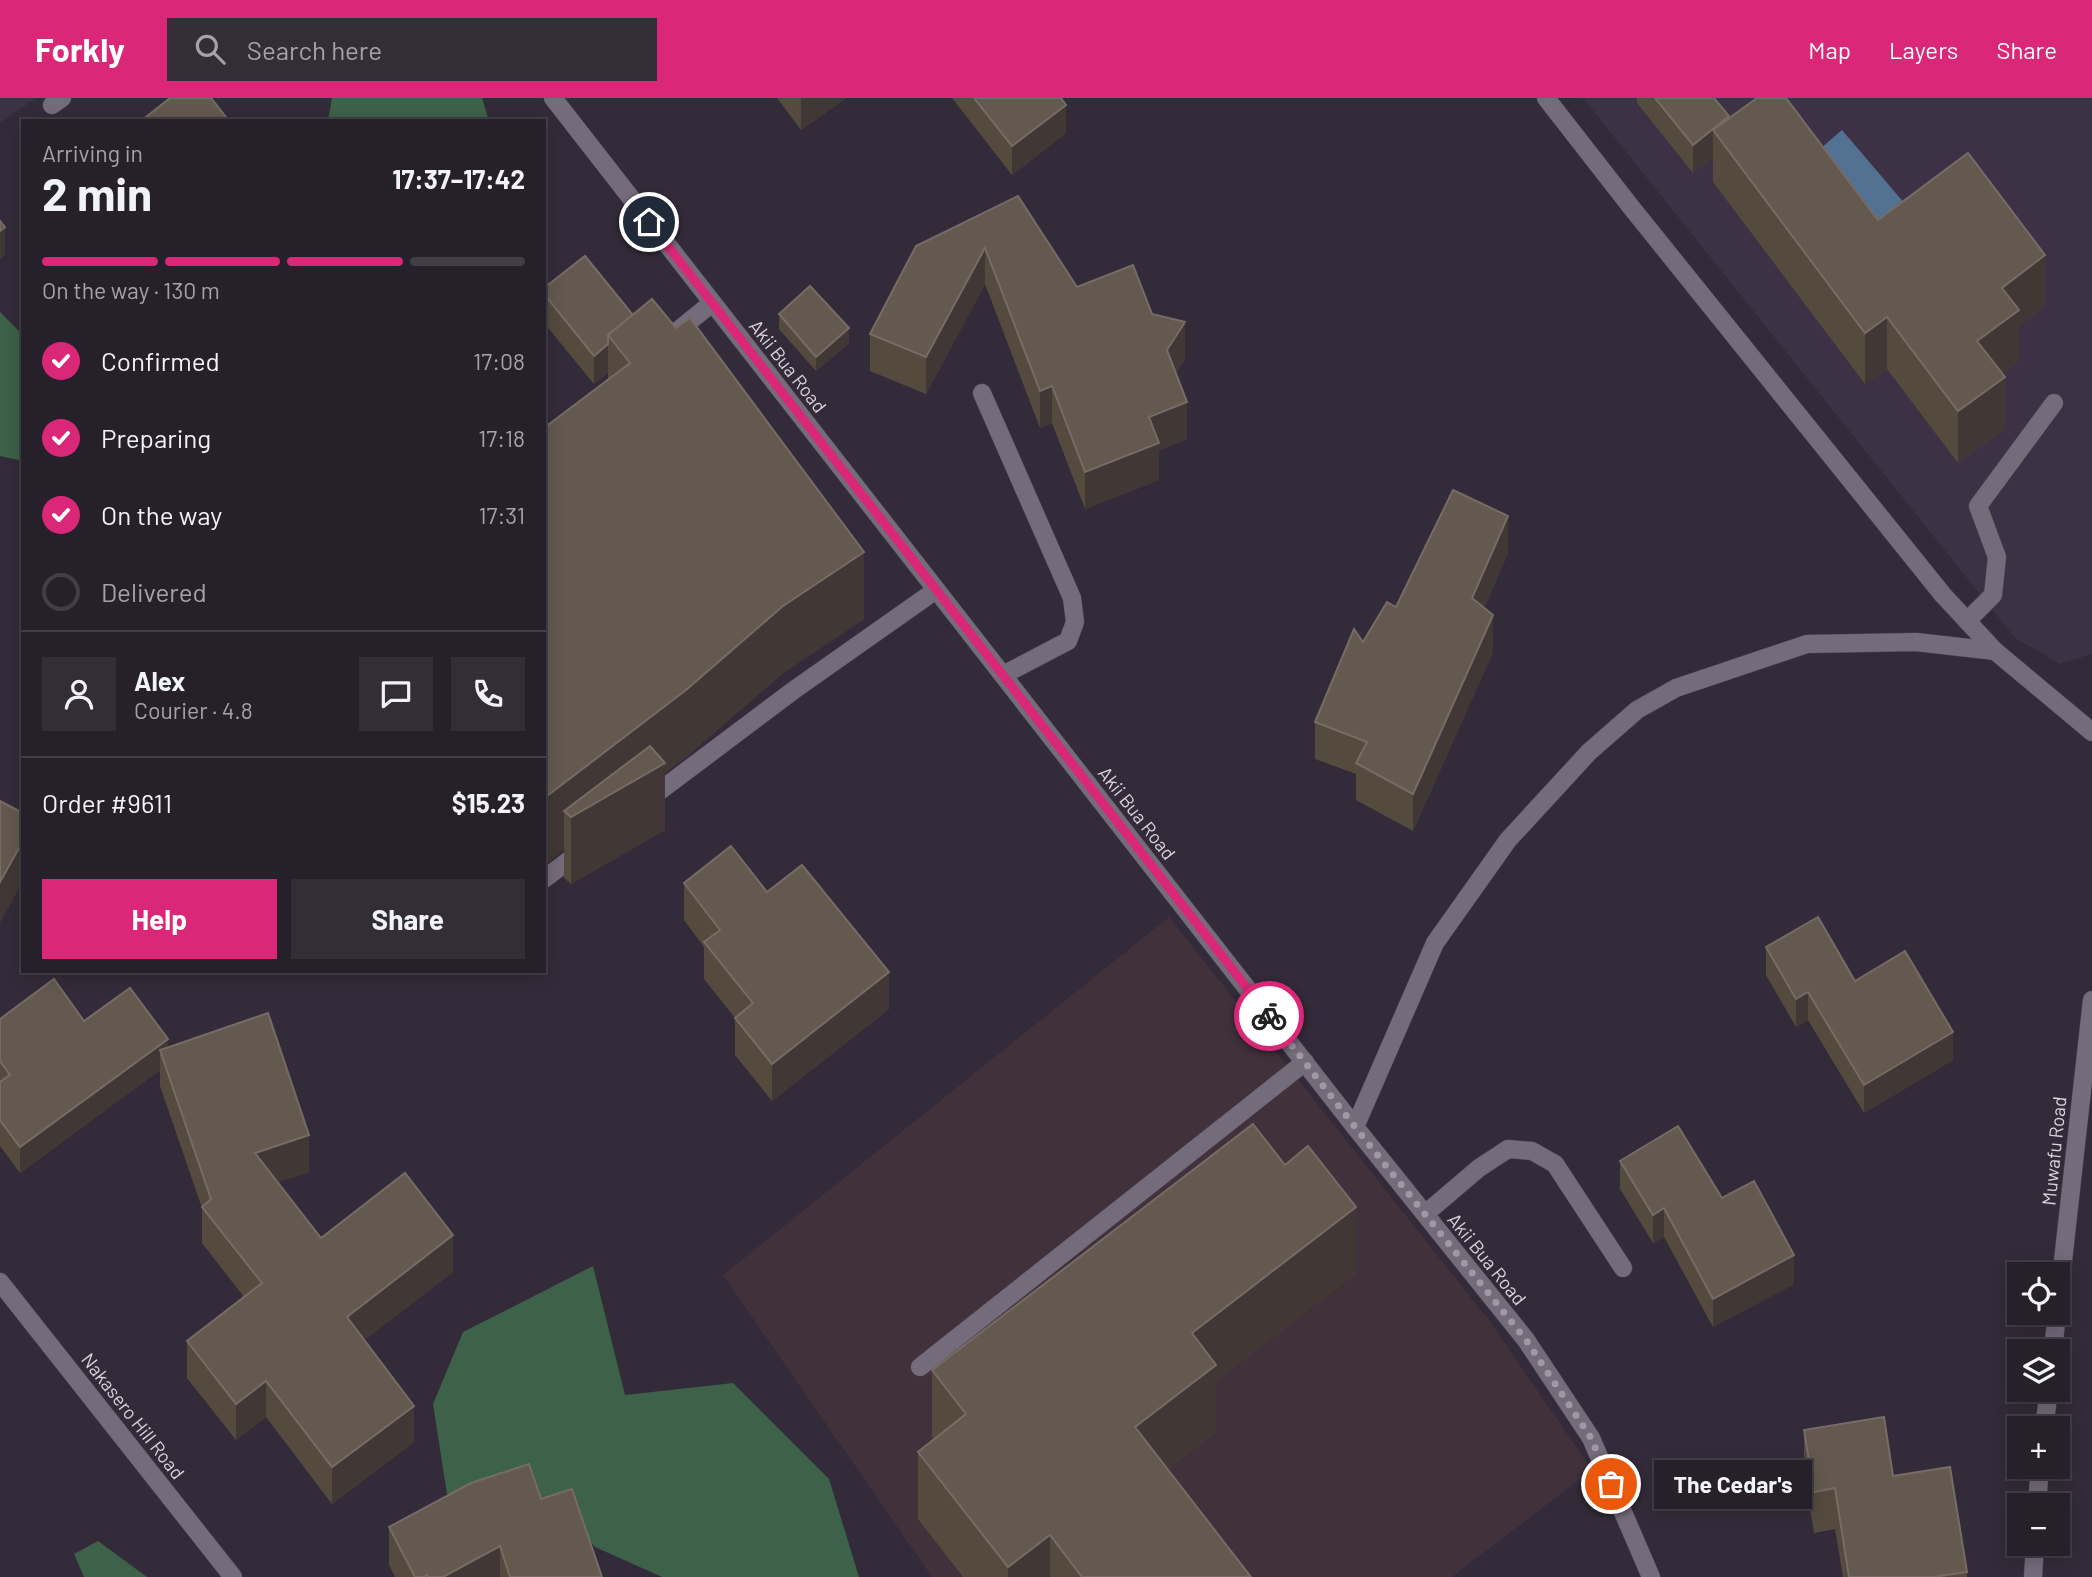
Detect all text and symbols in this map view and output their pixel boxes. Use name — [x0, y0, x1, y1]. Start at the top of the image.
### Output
search box — [167, 18, 657, 81]
text: Forkly — [35, 29, 125, 69]
icon: search — [191, 30, 229, 68]
text: Search here — [247, 34, 382, 65]
text: Map — [1808, 35, 1851, 64]
text: Layers — [1889, 35, 1958, 64]
text: Share — [1996, 35, 2057, 64]
text: Arriving in — [42, 139, 143, 167]
text: 17:37–17:42 — [392, 163, 525, 194]
text: 2 min — [42, 165, 152, 220]
pin — [619, 192, 679, 252]
icon: home — [630, 203, 668, 241]
text: On the way · 130 m — [42, 276, 220, 304]
street label: Akii Bua Road — [745, 315, 832, 417]
icon: check — [42, 342, 80, 380]
text: Confirmed — [101, 345, 220, 376]
text: 17:08 — [473, 347, 525, 375]
icon: check — [42, 419, 80, 457]
text: Preparing — [101, 422, 211, 453]
text: 17:18 — [478, 424, 525, 452]
icon: check — [42, 496, 80, 534]
text: On the way — [101, 499, 222, 530]
text: 17:31 — [479, 501, 525, 529]
text: Delivered — [101, 576, 207, 607]
button: person — [42, 657, 116, 731]
button: chat — [359, 657, 433, 731]
button: phone — [451, 657, 525, 731]
text: Alex — [134, 665, 185, 696]
text: Courier · 4.8 — [134, 696, 253, 724]
street label: Akii Bua Road — [1094, 762, 1181, 864]
text: Order #9611 — [42, 787, 172, 818]
text: $15.23 — [452, 787, 525, 818]
button: Help — [42, 879, 277, 959]
button: Share — [291, 879, 525, 959]
courier — [1234, 981, 1304, 1051]
icon: bike — [1250, 997, 1288, 1035]
street label: Muwafu Road — [2036, 1095, 2071, 1207]
street label: Akii Bua Road — [1443, 1208, 1532, 1309]
map controls — [2007, 1262, 2070, 1556]
button: locate — [2007, 1262, 2070, 1325]
button: layers — [2007, 1339, 2070, 1402]
street label: Nakasero Hill Road — [77, 1348, 190, 1483]
button: + — [2007, 1416, 2070, 1479]
pin — [1581, 1454, 1641, 1514]
callout: The Cedar's — [1653, 1460, 1810, 1508]
icon: bag — [1592, 1465, 1630, 1503]
text: The Cedar's — [1674, 1470, 1792, 1498]
button: − — [2007, 1493, 2070, 1556]

